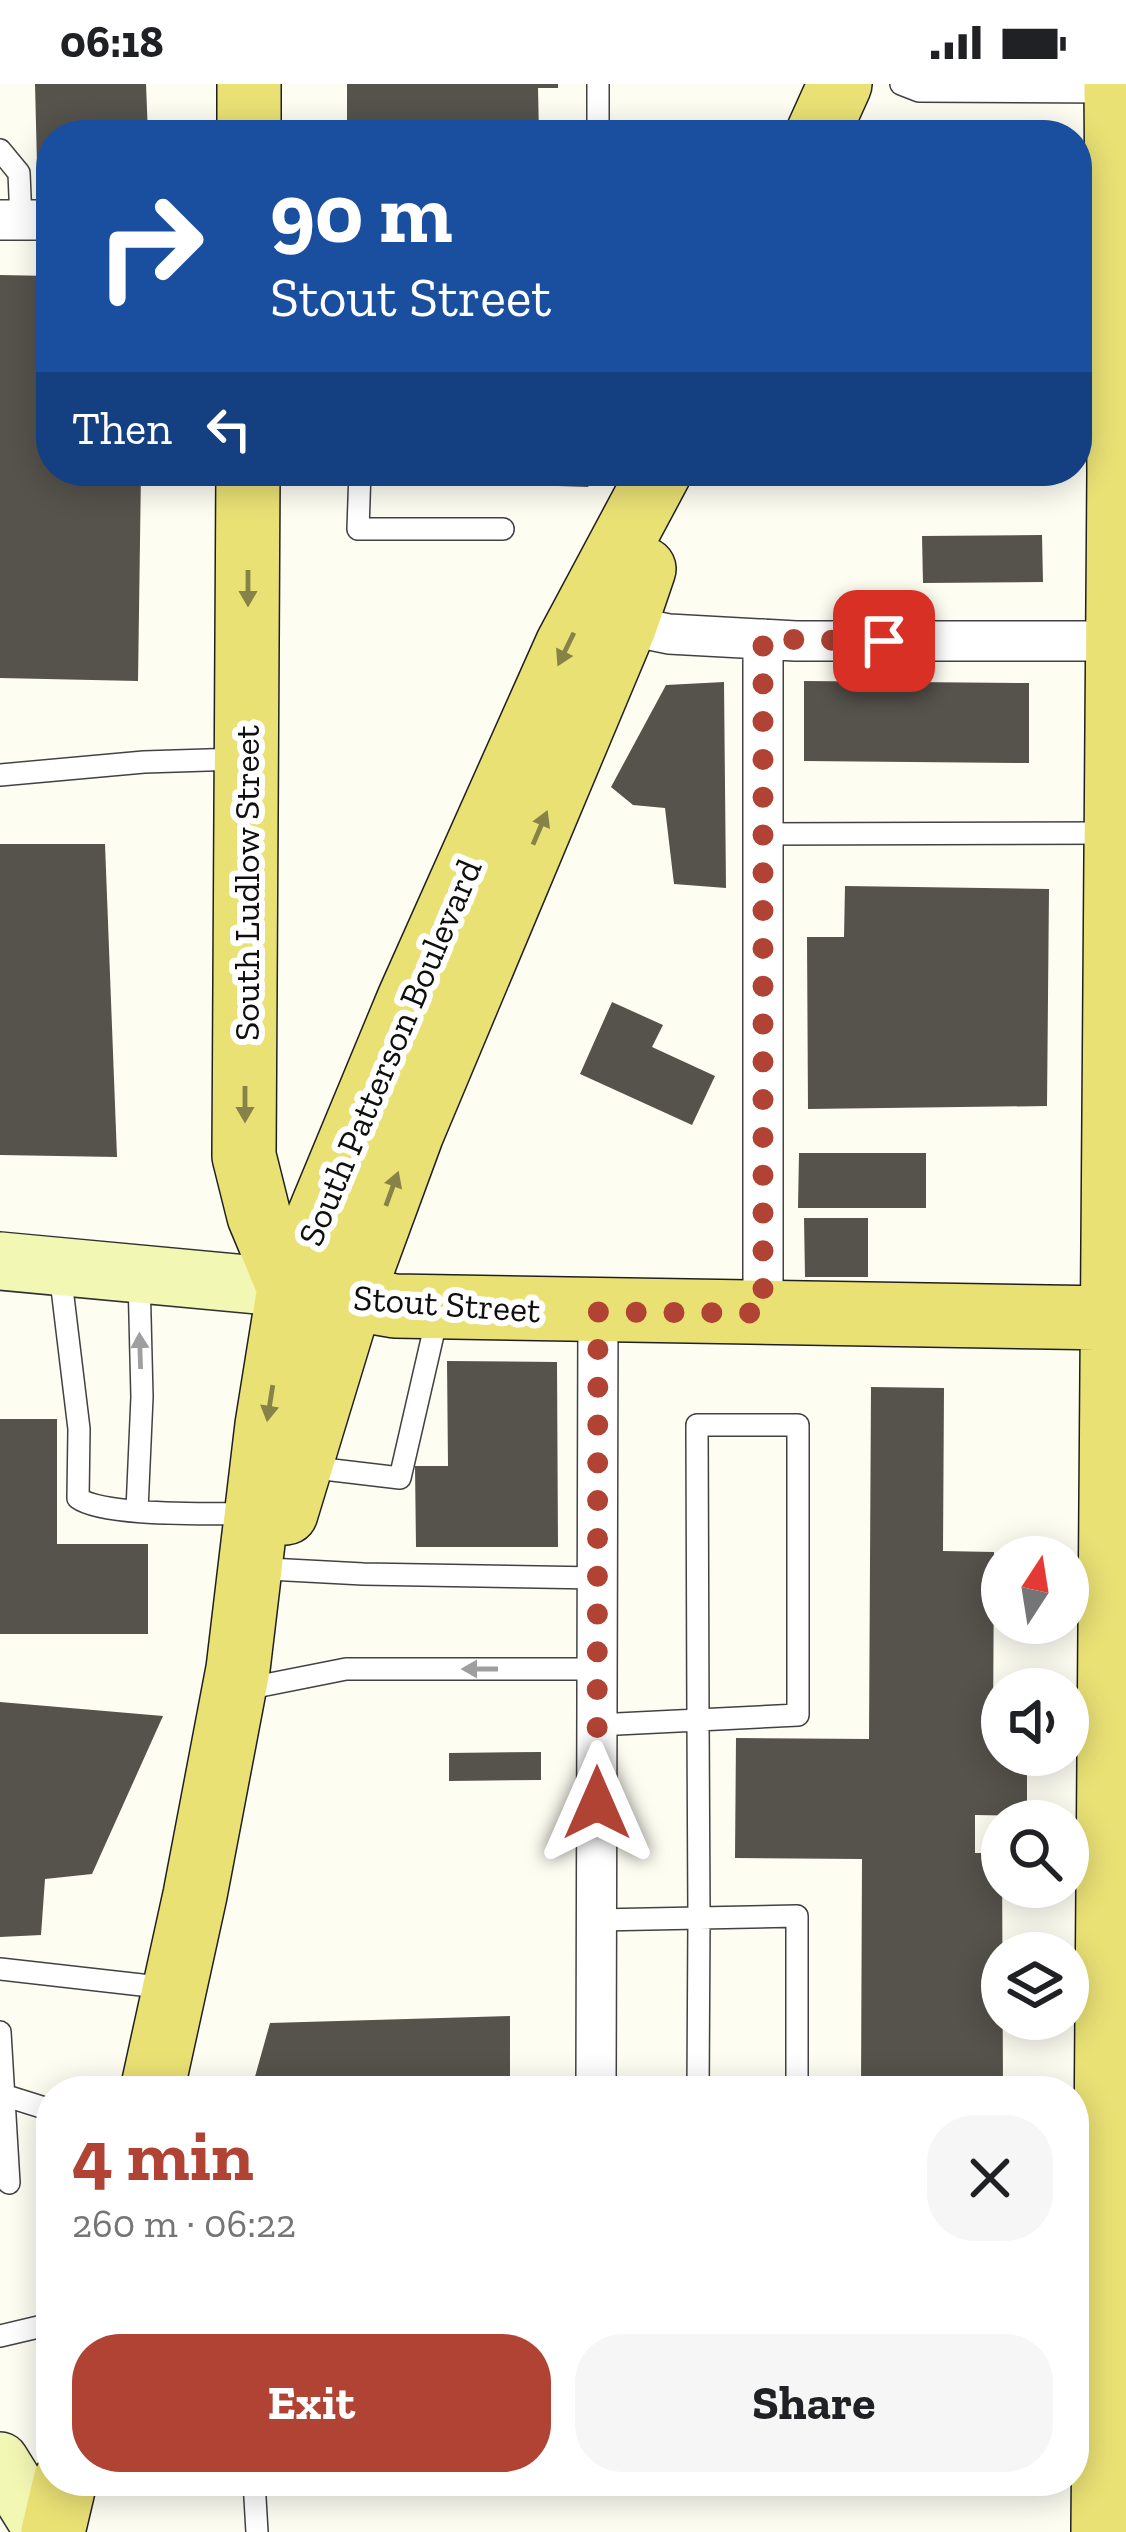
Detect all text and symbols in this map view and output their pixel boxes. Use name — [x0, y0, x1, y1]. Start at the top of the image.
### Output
text: 06:18 — [60, 15, 164, 69]
text: 90 m — [270, 163, 453, 264]
icon: right — [72, 168, 228, 324]
text: Stout Street — [270, 265, 551, 330]
icon: left — [196, 396, 262, 462]
text: Then — [72, 402, 172, 456]
one-way arrow — [238, 570, 258, 608]
pin — [833, 590, 935, 692]
icon: arrive — [851, 608, 917, 674]
one-way arrow — [556, 632, 576, 667]
street label: South Ludlow Street — [225, 724, 268, 1041]
one-way arrow — [531, 810, 550, 846]
street label: South Patterson Boulevard — [288, 852, 491, 1252]
one-way arrow — [235, 1086, 255, 1124]
one-way arrow — [383, 1171, 402, 1207]
street label: Stout Street — [352, 1276, 543, 1332]
one-way arrow — [131, 1331, 150, 1369]
one-way arrow — [261, 1385, 280, 1422]
north arrow — [981, 1536, 1089, 1644]
map controls — [981, 1536, 1089, 2040]
one-way arrow — [460, 1659, 498, 1679]
button: sound — [981, 1668, 1089, 1776]
position arrow — [534, 1740, 660, 1866]
button: search — [981, 1800, 1089, 1908]
button: layers — [981, 1932, 1089, 2040]
text: 4 min — [72, 2112, 254, 2198]
button: close — [927, 2115, 1053, 2241]
text: 260 m · 06:22 — [72, 2200, 296, 2247]
button: Exit — [72, 2334, 551, 2472]
button: Share — [575, 2334, 1053, 2472]

